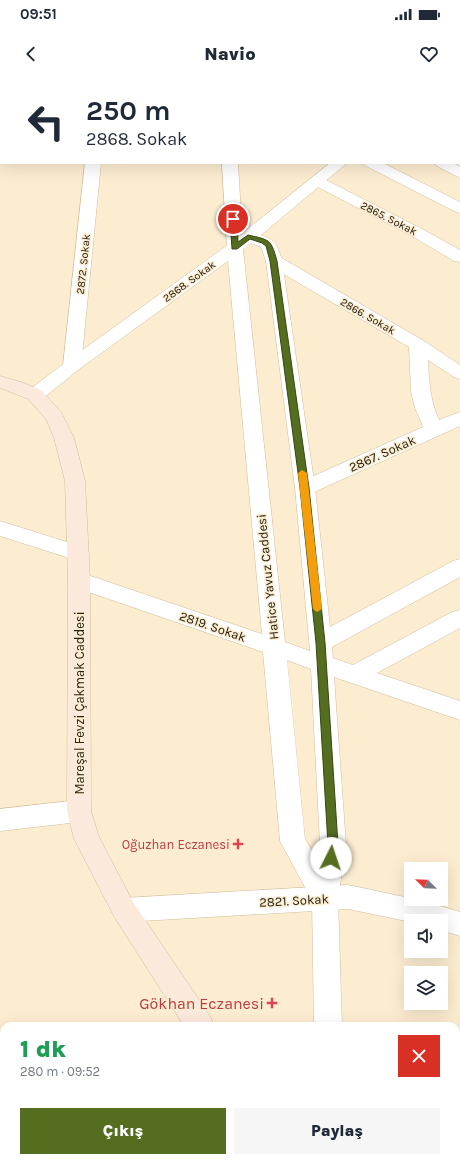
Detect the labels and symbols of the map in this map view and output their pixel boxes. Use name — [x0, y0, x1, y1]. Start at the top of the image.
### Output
street label: 2865. Sokak — [358, 199, 419, 238]
pin — [216, 202, 250, 236]
street label: 2872. Sokak — [74, 233, 93, 295]
street label: 2868. Sokak — [160, 258, 218, 305]
street label: 2866. Sokak — [338, 295, 398, 337]
street label: 2867. Sokak — [347, 432, 418, 475]
street label: Hatice Yavuz Caddesi — [253, 513, 282, 640]
street label: 2819. Sokak — [178, 608, 248, 645]
street label: Mareşal Fevzi Çakmak Caddesi — [72, 611, 87, 795]
place label: Oğuzhan Eczanesi — [122, 837, 230, 852]
position arrow — [310, 837, 352, 879]
marker: Oğuzhan Eczanesi — [233, 839, 243, 849]
north arrow — [404, 862, 448, 906]
street label: 2821. Sokak — [259, 891, 329, 910]
place label: Gökhan Eczanesi — [139, 994, 264, 1013]
marker: Gökhan Eczanesi — [267, 998, 277, 1008]

